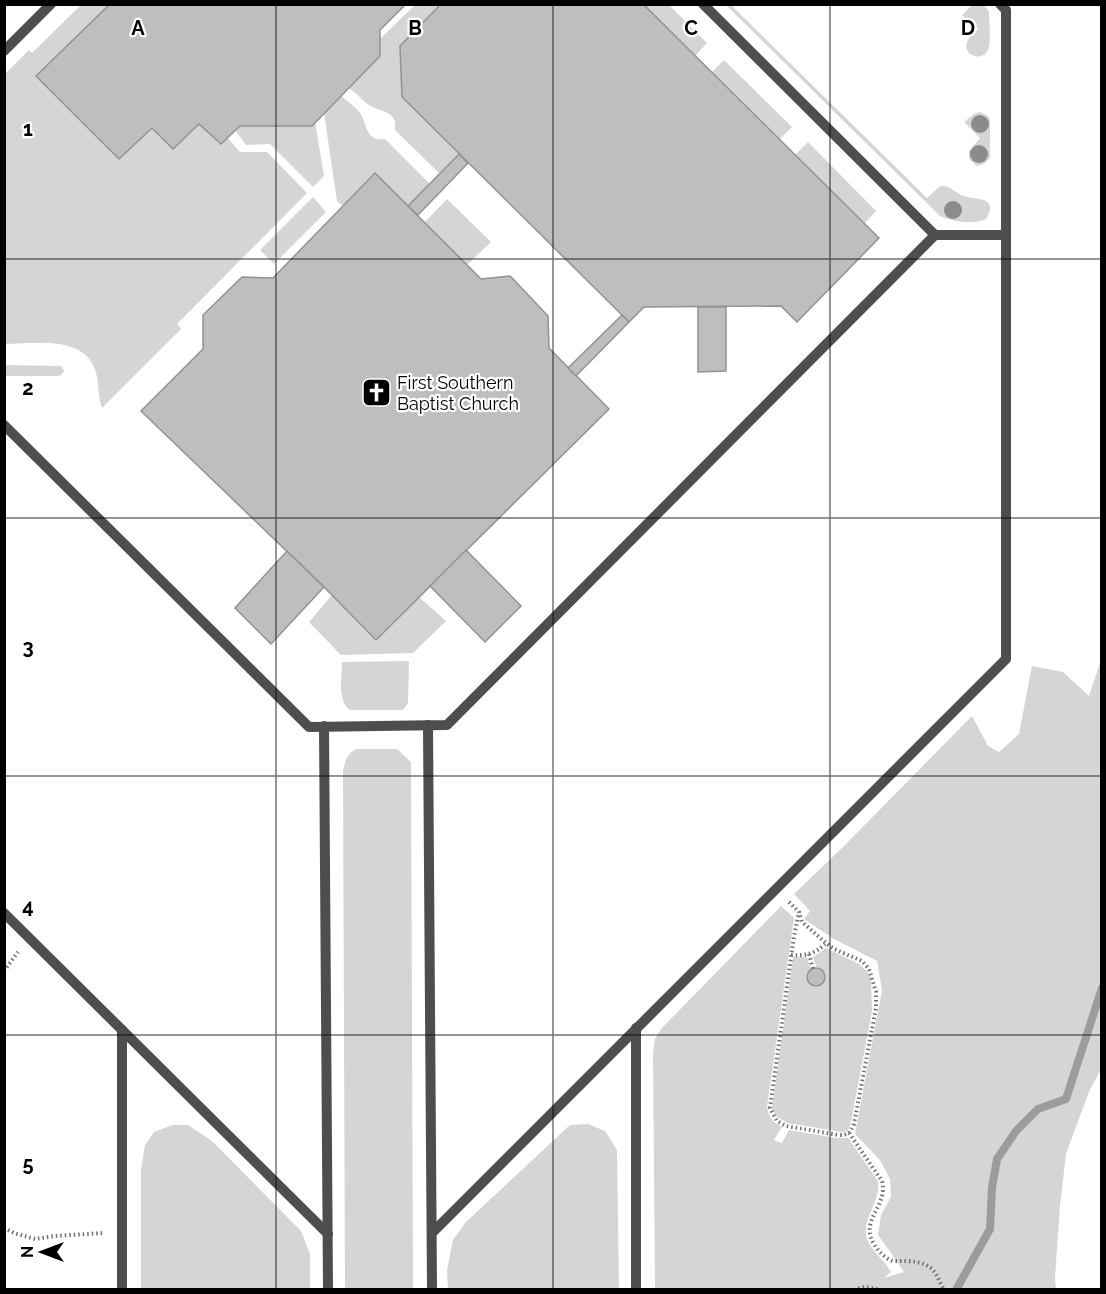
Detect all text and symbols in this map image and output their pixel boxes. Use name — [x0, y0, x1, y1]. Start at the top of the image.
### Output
text: A — [131, 16, 145, 40]
text: B — [408, 16, 422, 40]
text: C — [684, 16, 698, 40]
text: D — [961, 16, 975, 40]
text: 1 — [23, 117, 33, 141]
place label: First Southern Baptist Church — [397, 372, 519, 414]
text: 2 — [22, 376, 34, 400]
church icon: First Southern Baptist Church — [360, 376, 392, 408]
text: 3 — [22, 635, 34, 659]
text: 4 — [22, 894, 34, 918]
text: 5 — [22, 1152, 34, 1176]
north arrow — [12, 1222, 72, 1282]
text: N — [18, 1246, 37, 1258]

